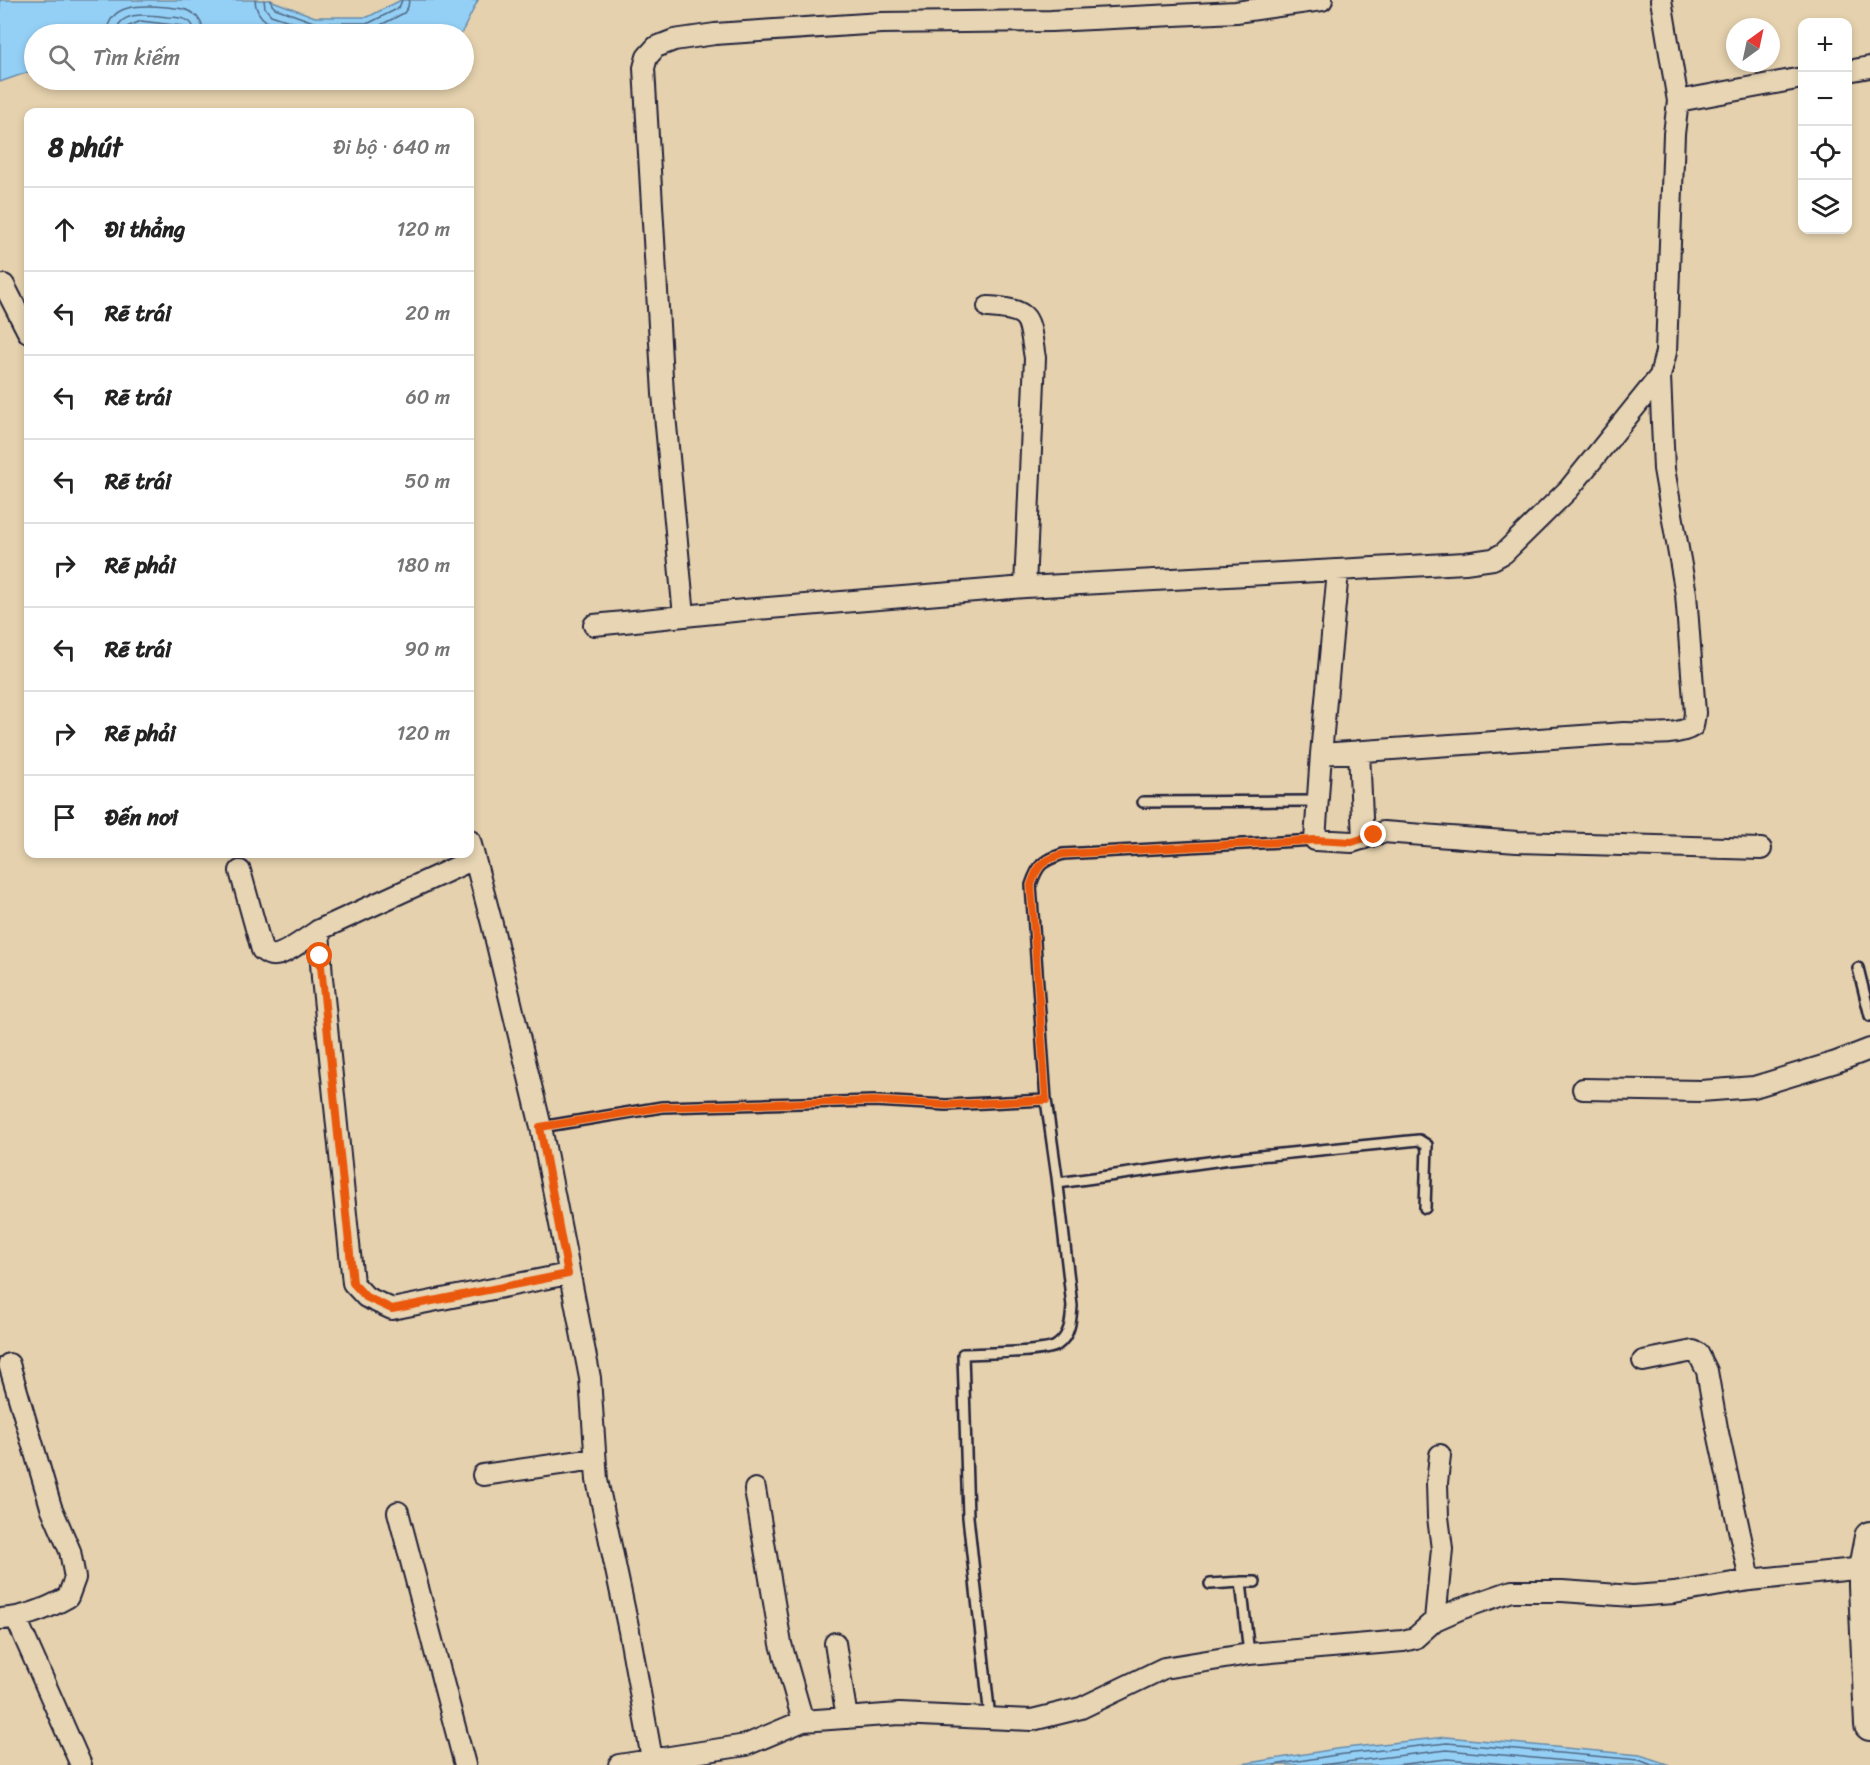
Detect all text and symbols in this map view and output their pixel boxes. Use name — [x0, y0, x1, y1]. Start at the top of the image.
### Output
north arrow — [1726, 18, 1780, 72]
map controls — [1798, 18, 1852, 234]
button: + — [1798, 18, 1852, 72]
search box — [24, 24, 474, 90]
text: Tìm kiếm — [93, 38, 180, 77]
icon: search — [45, 41, 78, 74]
button: − — [1798, 72, 1852, 126]
text: 8 phút — [48, 124, 122, 170]
button: locate — [1798, 126, 1852, 180]
text: Đi bộ · 640 m — [333, 130, 450, 165]
button: layers — [1798, 180, 1852, 234]
text: Đi thẳng — [105, 210, 185, 249]
text: 120 m — [397, 212, 450, 247]
icon: ahead — [48, 213, 81, 246]
text: Rẽ trái — [105, 294, 171, 333]
text: 20 m — [405, 296, 450, 331]
icon: left — [48, 297, 81, 330]
text: Rẽ trái — [105, 378, 171, 417]
text: 60 m — [405, 380, 450, 415]
icon: left — [48, 381, 81, 414]
text: Rẽ trái — [105, 462, 171, 501]
text: 50 m — [405, 464, 450, 499]
icon: left — [48, 465, 81, 498]
text: Rẽ phải — [105, 546, 176, 585]
text: 180 m — [396, 548, 450, 583]
icon: right — [48, 549, 81, 582]
text: Rẽ trái — [105, 630, 171, 669]
text: 90 m — [405, 632, 450, 667]
icon: left — [48, 633, 81, 666]
text: Rẽ phải — [105, 714, 176, 753]
text: 120 m — [397, 716, 450, 751]
icon: right — [48, 717, 81, 750]
text: Đến nơi — [105, 798, 178, 837]
icon: arrive — [48, 801, 81, 834]
route end — [1360, 821, 1386, 847]
route start — [306, 942, 332, 968]

